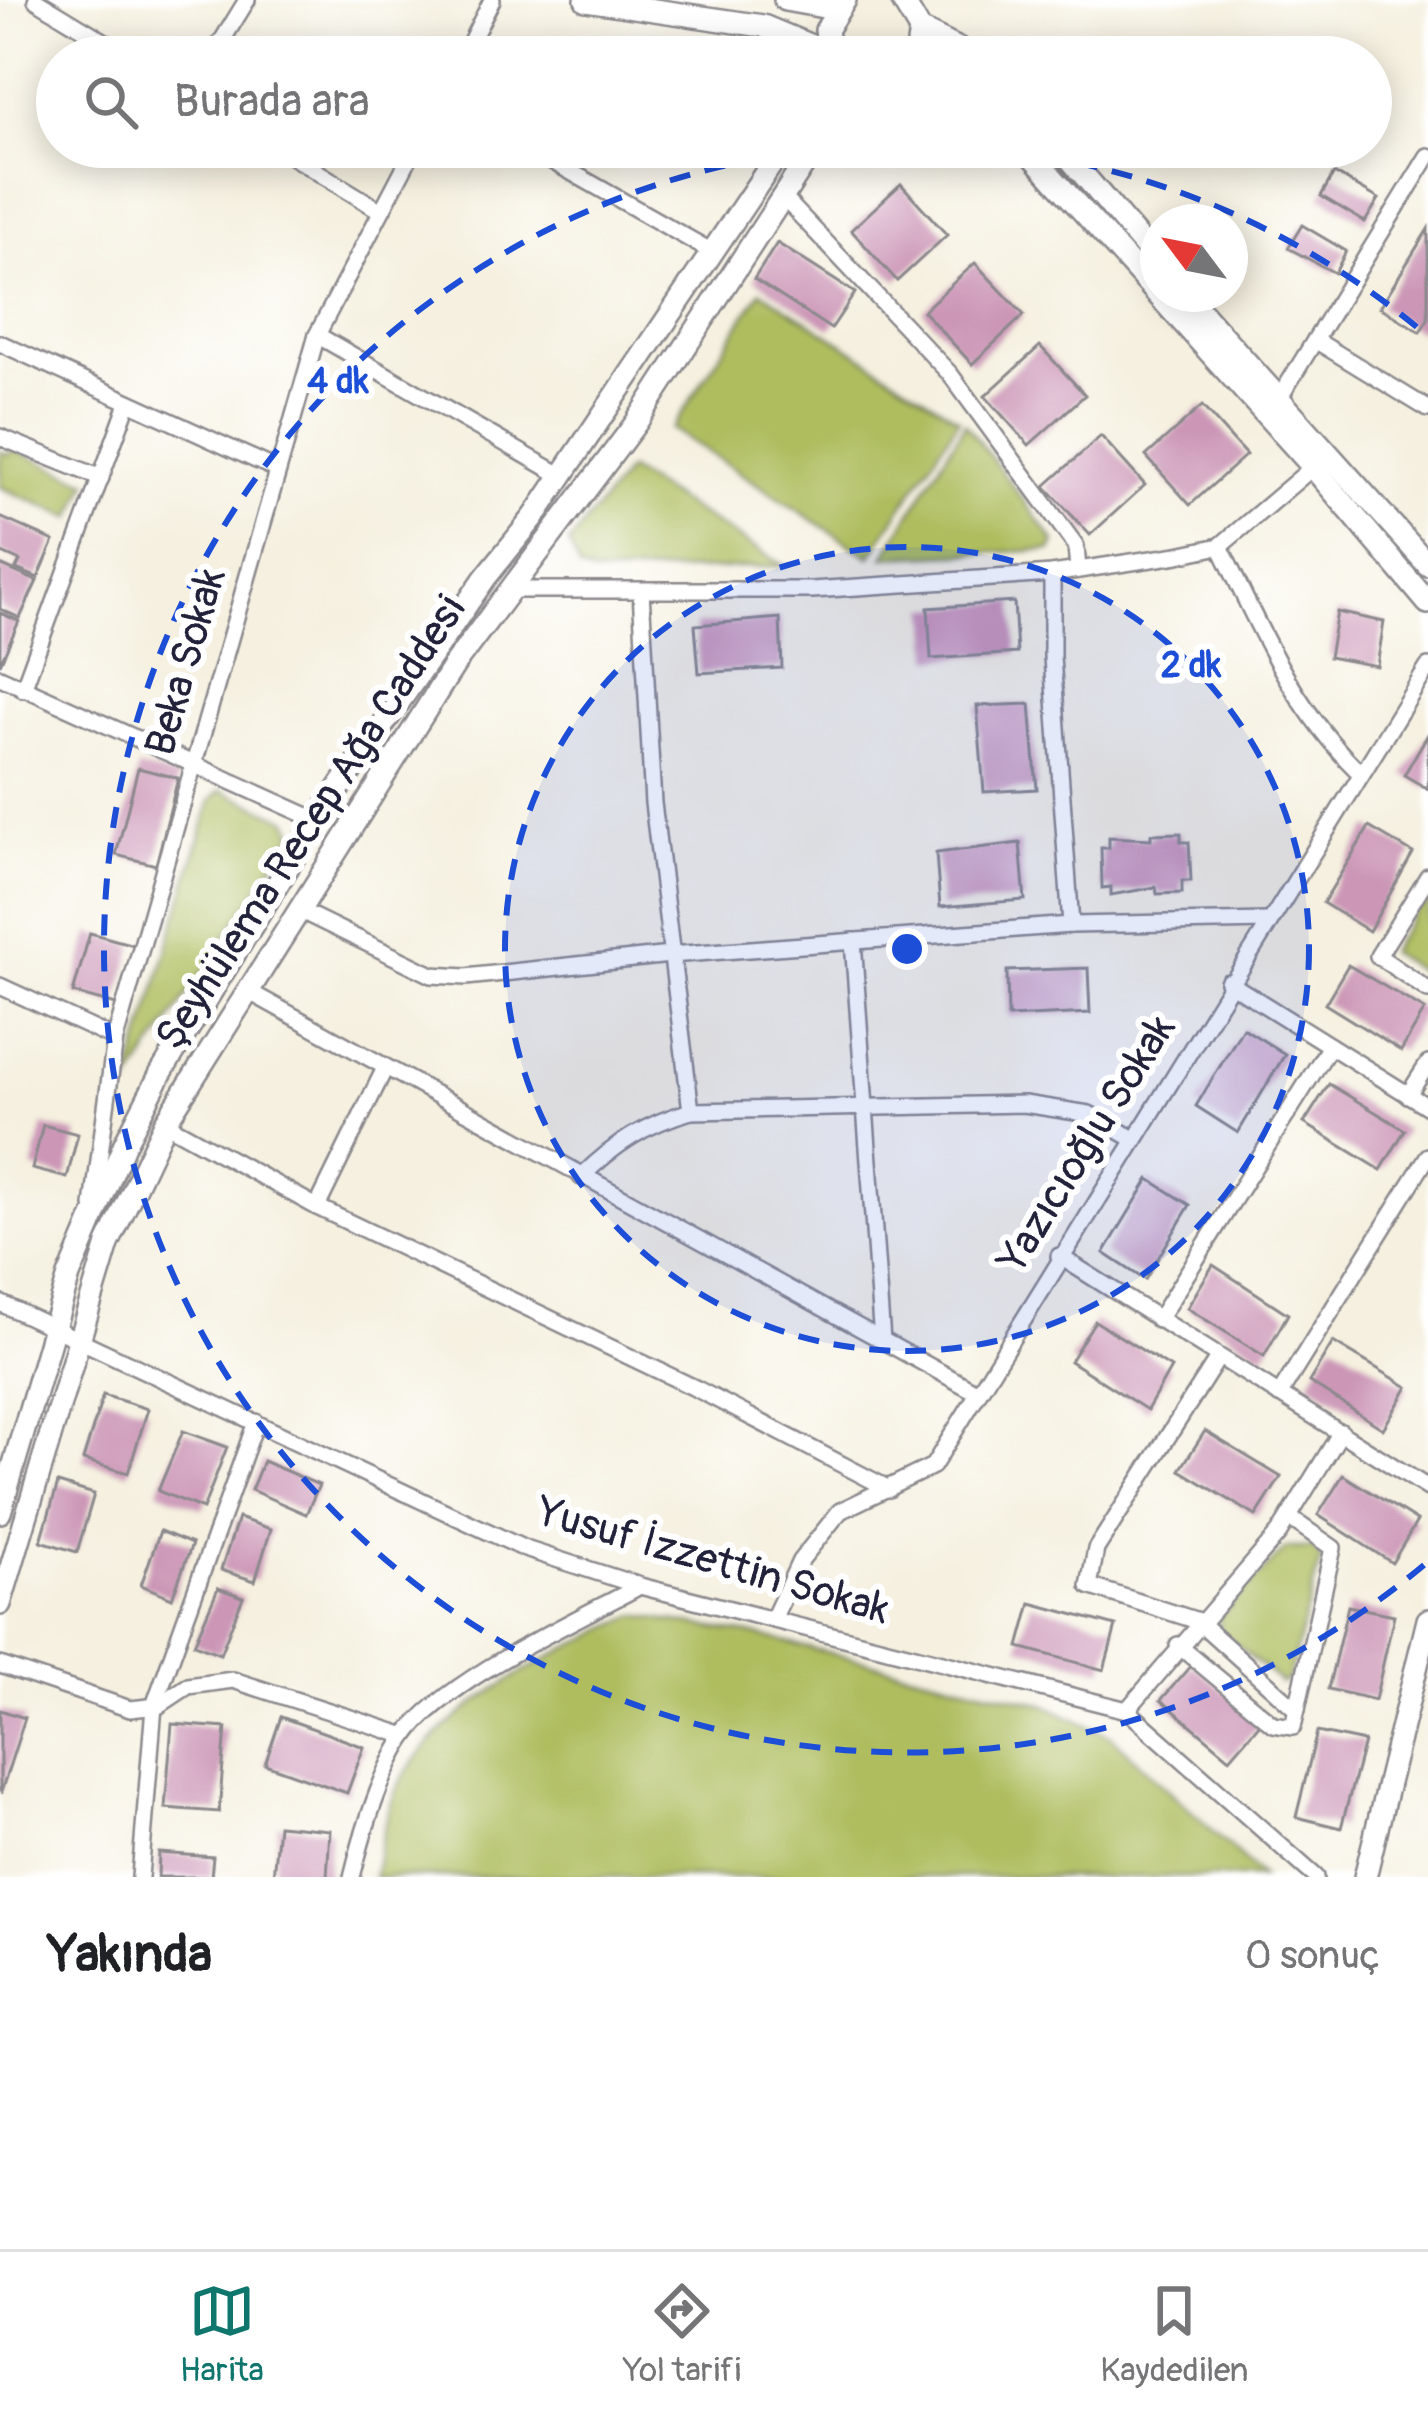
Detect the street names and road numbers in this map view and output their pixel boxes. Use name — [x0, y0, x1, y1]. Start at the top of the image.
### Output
street label: Beka Sokak — [135, 562, 237, 762]
street label: Şeyhülema Recep Ağa Caddesi — [145, 586, 477, 1060]
street label: Yazıcıoğlu Sokak — [986, 1005, 1187, 1283]
street label: Yusuf İzzettin Sokak — [530, 1486, 895, 1636]

